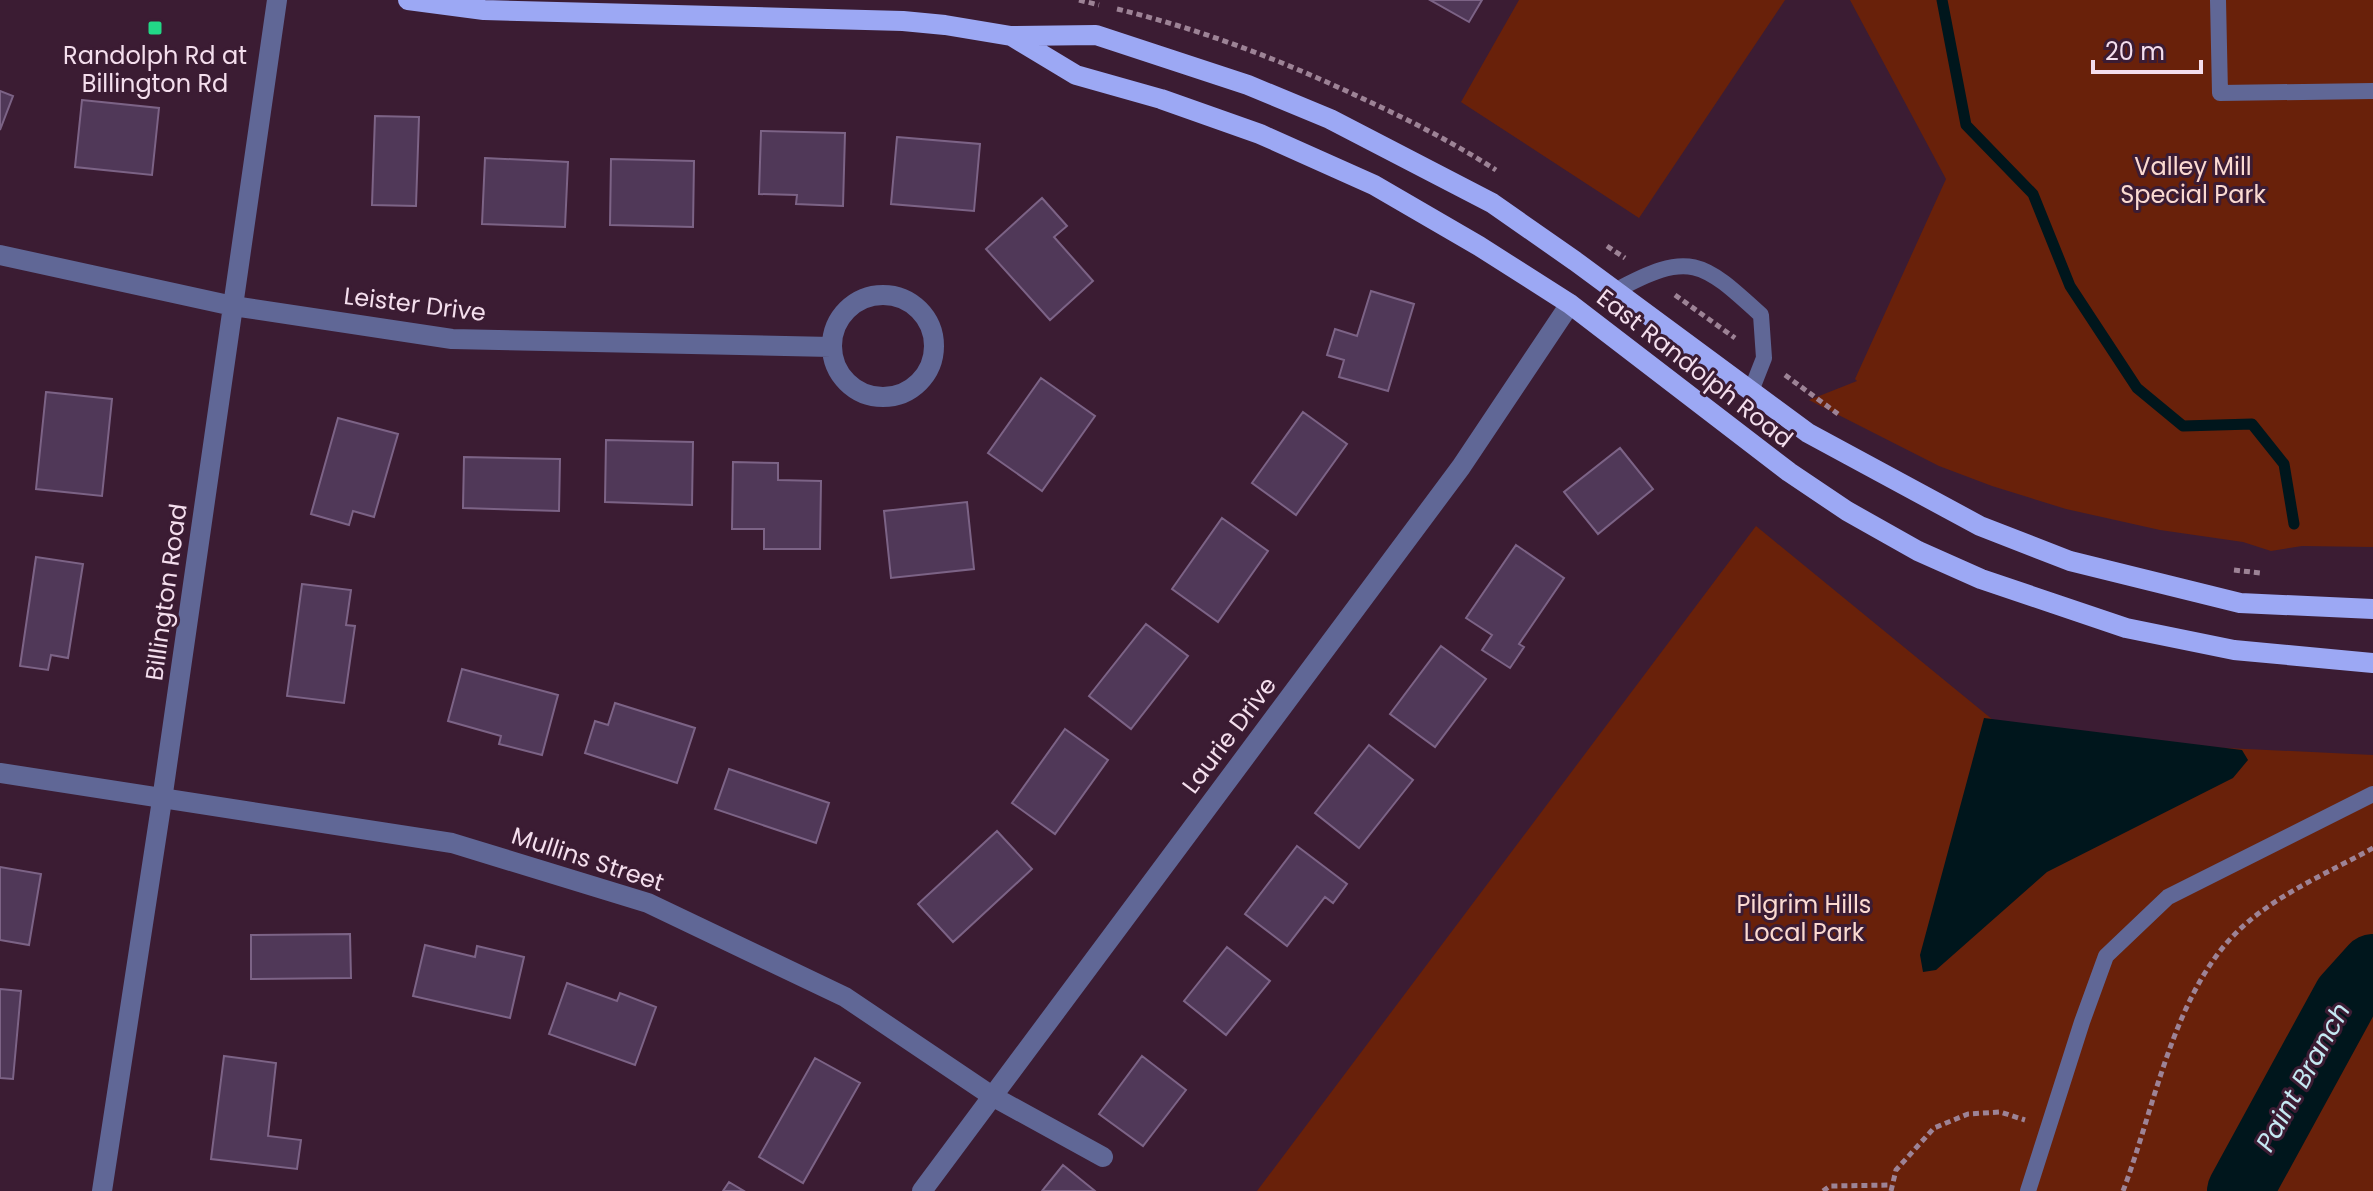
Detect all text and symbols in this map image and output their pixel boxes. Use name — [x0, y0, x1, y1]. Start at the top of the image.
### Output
marker: Randolph Rd at Billington Rd — [146, 19, 164, 37]
scale bar — [2093, 24, 2201, 74]
text: 20 m — [2105, 35, 2165, 68]
place label: Randolph Rd at Billington Rd — [63, 39, 247, 100]
park label: Valley Mill Special Park — [2120, 150, 2266, 211]
street label: Leister Drive — [342, 279, 488, 329]
street label: East Randolph Road — [1590, 281, 1800, 455]
street label: Billington Road — [137, 501, 195, 683]
street label: Laurie Drive — [1174, 670, 1284, 800]
street label: Mullins Street — [508, 819, 668, 899]
park label: Pilgrim Hills Local Park — [1737, 888, 1871, 949]
water label: Paint Branch — [2247, 996, 2359, 1158]

